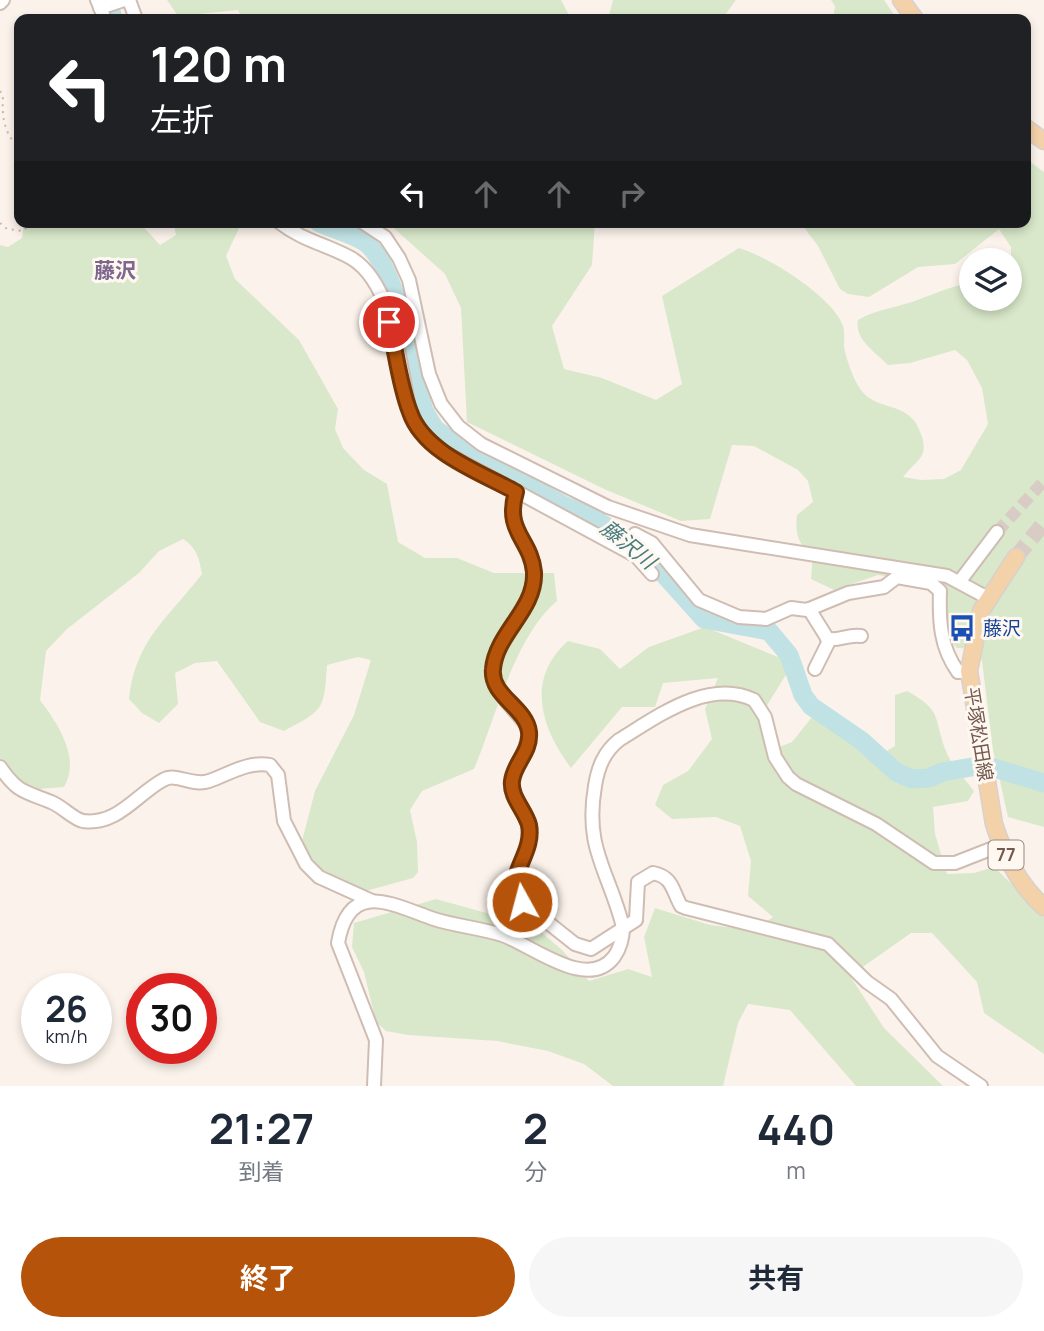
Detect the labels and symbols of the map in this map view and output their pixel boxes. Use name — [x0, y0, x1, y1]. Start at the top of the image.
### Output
district label: 藤沢 — [94, 256, 136, 284]
pin — [359, 292, 419, 352]
water label: 藤沢川 — [595, 514, 663, 576]
bus stop icon: 藤沢 — [947, 613, 977, 643]
place label: 藤沢 — [983, 615, 1021, 641]
street label: 平塚松田線 — [959, 685, 999, 783]
road number: 77 — [988, 840, 1024, 870]
position arrow — [485, 865, 559, 939]
speed limit sign: 30 — [126, 973, 217, 1064]

